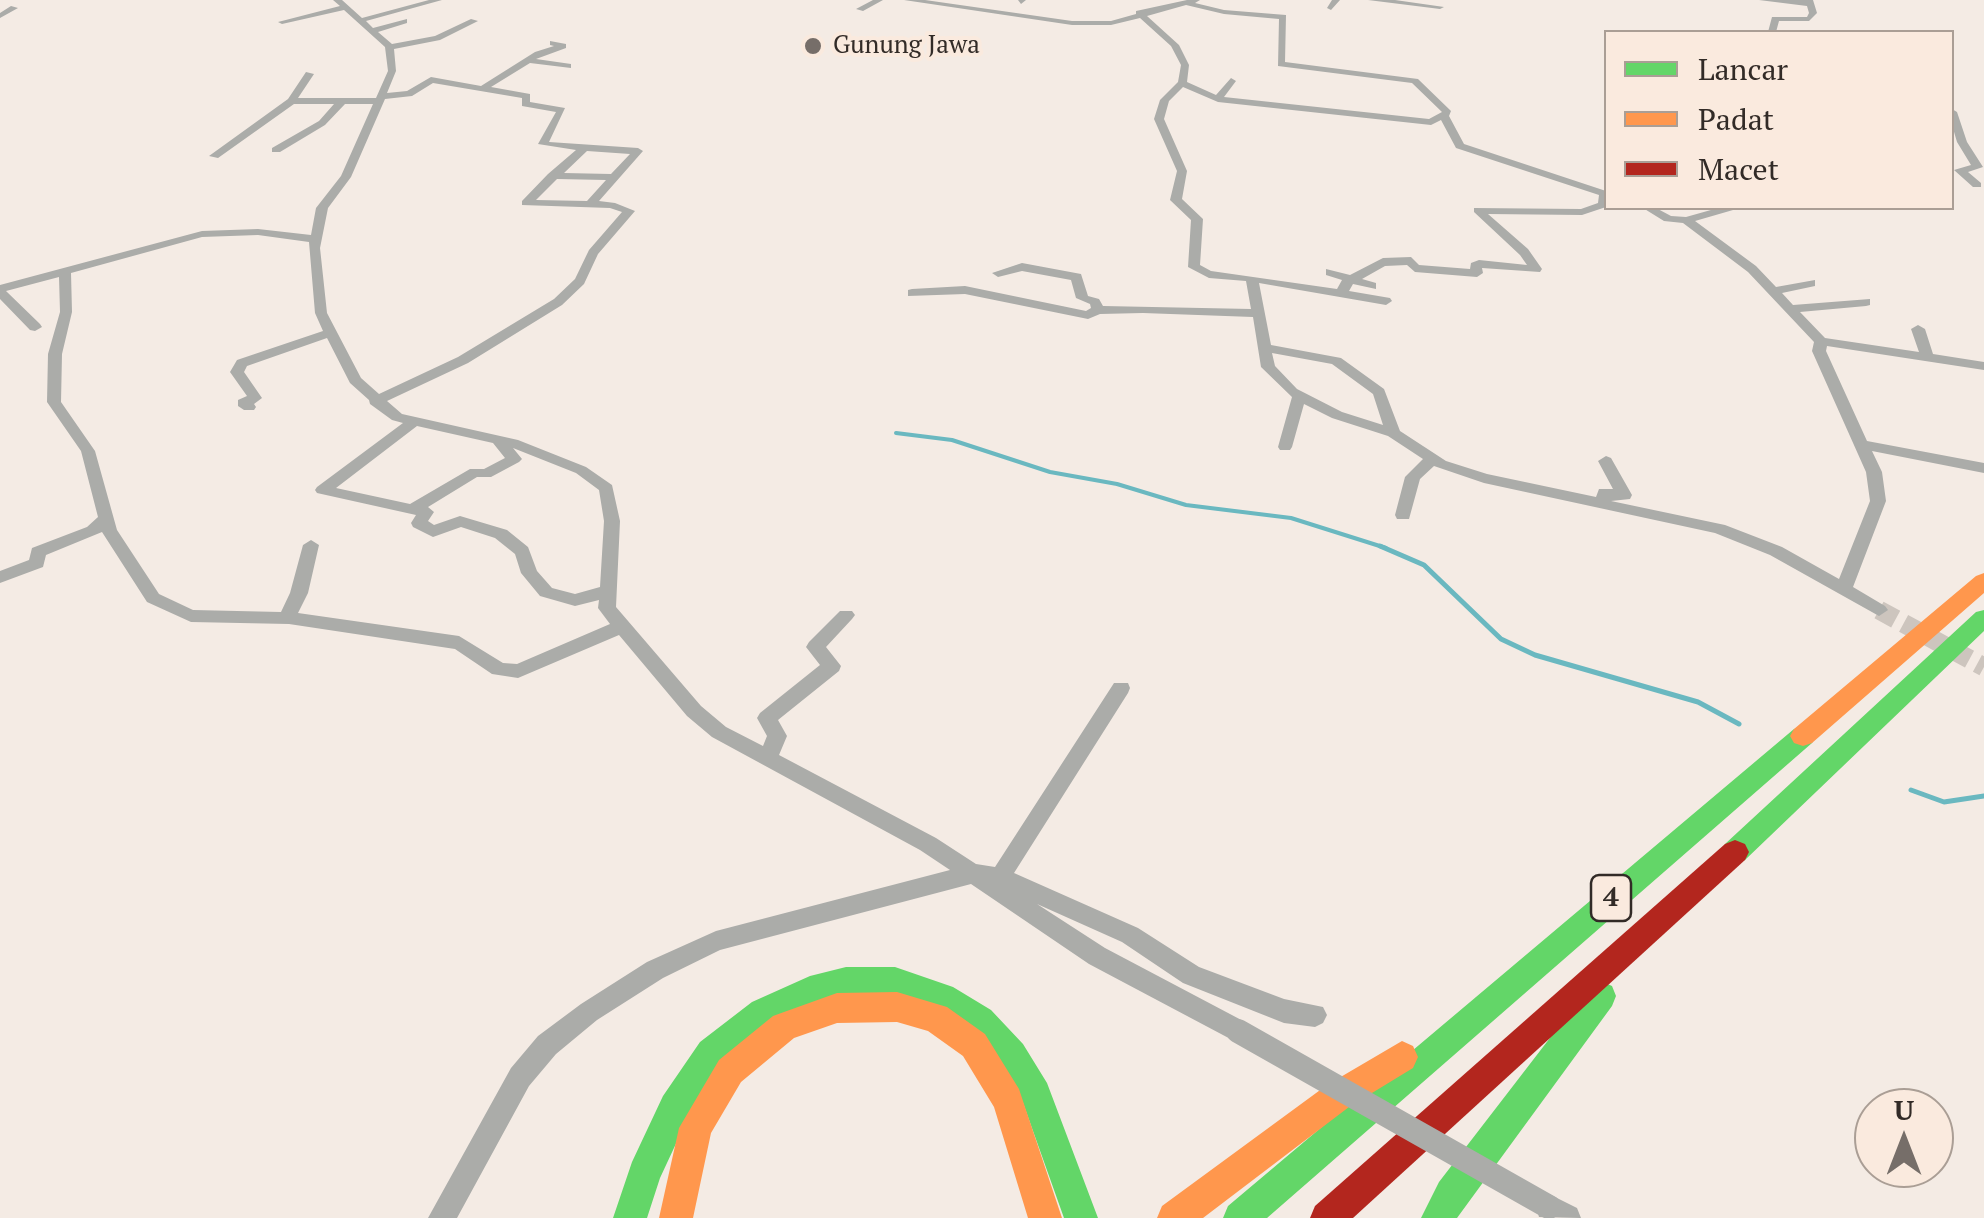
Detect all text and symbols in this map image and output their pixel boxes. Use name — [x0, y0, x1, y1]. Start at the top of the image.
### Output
legend — [1604, 30, 1954, 210]
place label: Gunung Jawa — [833, 31, 980, 61]
marker: Gunung Jawa — [802, 35, 824, 57]
text: Lancar — [1698, 49, 1788, 89]
text: Padat — [1698, 99, 1774, 139]
text: Macet — [1698, 149, 1779, 189]
road number: 4 — [1591, 875, 1631, 921]
north arrow — [1854, 1088, 1954, 1188]
text: U — [1894, 1091, 1914, 1128]

